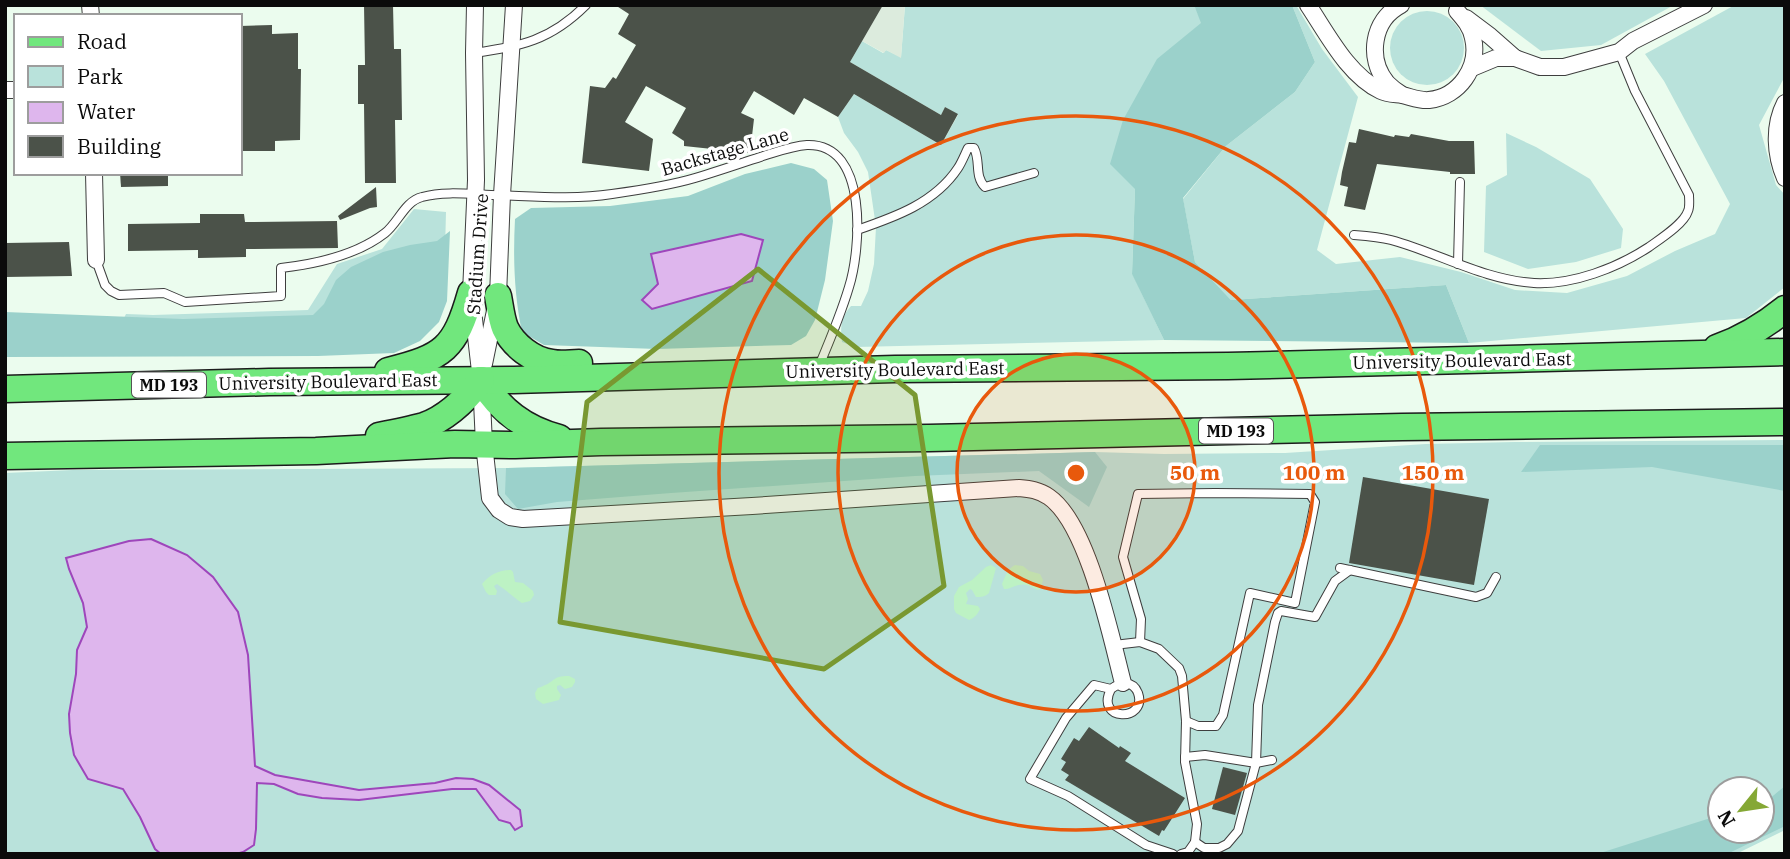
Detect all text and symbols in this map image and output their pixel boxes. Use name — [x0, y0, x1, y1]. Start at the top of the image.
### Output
legend — [14, 14, 242, 175]
text: Road — [77, 27, 127, 55]
text: Park — [77, 62, 124, 90]
text: Water — [77, 97, 136, 125]
street label: Backstage Lane — [658, 122, 791, 181]
text: Building — [77, 132, 162, 160]
street label: Stadium Drive — [462, 193, 493, 315]
street label: University Boulevard East — [1352, 347, 1572, 374]
street label: University Boulevard East — [785, 356, 1005, 383]
street label: University Boulevard East — [218, 368, 438, 395]
road number: MD 193 — [132, 372, 206, 398]
road number: MD 193 — [1199, 418, 1273, 444]
text: 50 m — [1170, 458, 1220, 486]
text: 100 m — [1282, 458, 1346, 486]
text: 150 m — [1401, 458, 1465, 486]
centre of rings — [1064, 461, 1088, 485]
north arrow — [1706, 775, 1776, 845]
text: N — [1712, 806, 1740, 831]

